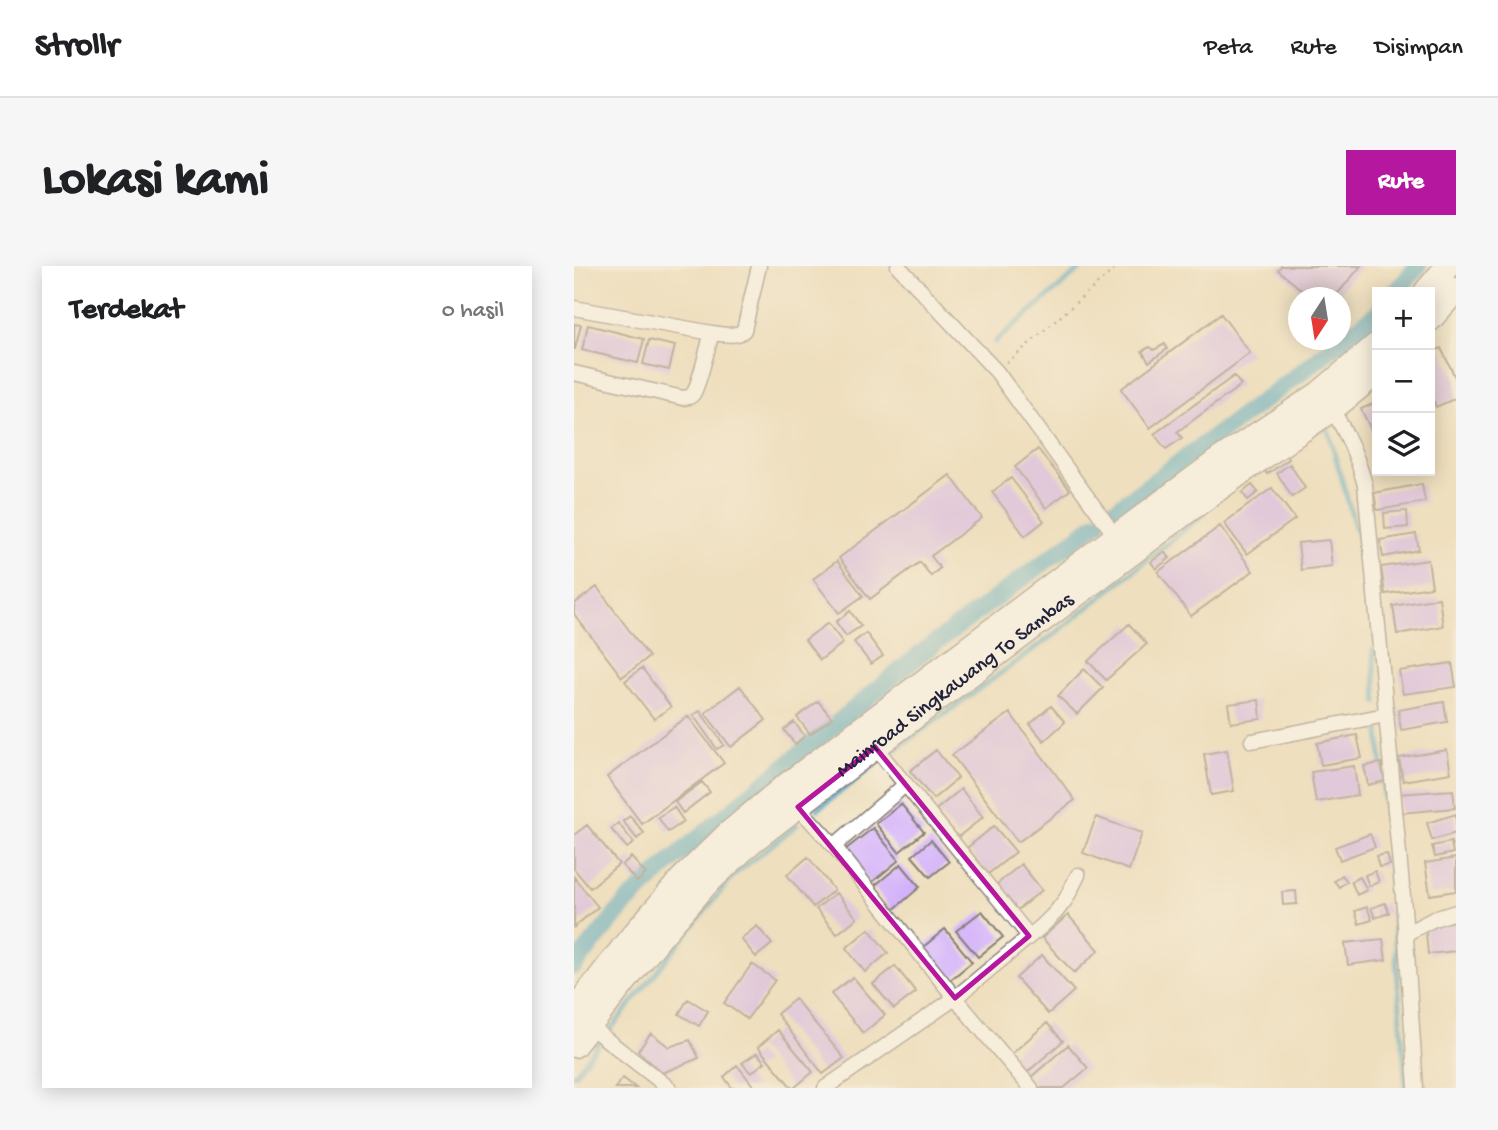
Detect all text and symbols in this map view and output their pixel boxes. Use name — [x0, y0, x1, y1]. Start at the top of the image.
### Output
text: Strollr — [35, 29, 119, 67]
text: Peta — [1204, 34, 1253, 63]
text: Rute — [1291, 34, 1337, 63]
text: Disimpan — [1375, 34, 1463, 63]
button: Rute — [1346, 150, 1456, 215]
text: Lokasi kami — [42, 153, 269, 211]
north arrow — [1288, 287, 1351, 350]
map controls — [1372, 287, 1435, 476]
button: + — [1372, 287, 1435, 350]
text: Terdekat — [70, 294, 183, 329]
text: 0 hasil — [442, 298, 504, 325]
button: − — [1372, 350, 1435, 413]
button: layers — [1372, 413, 1435, 476]
street label: Mainroad Singkawang To Sambas — [832, 587, 1080, 784]

